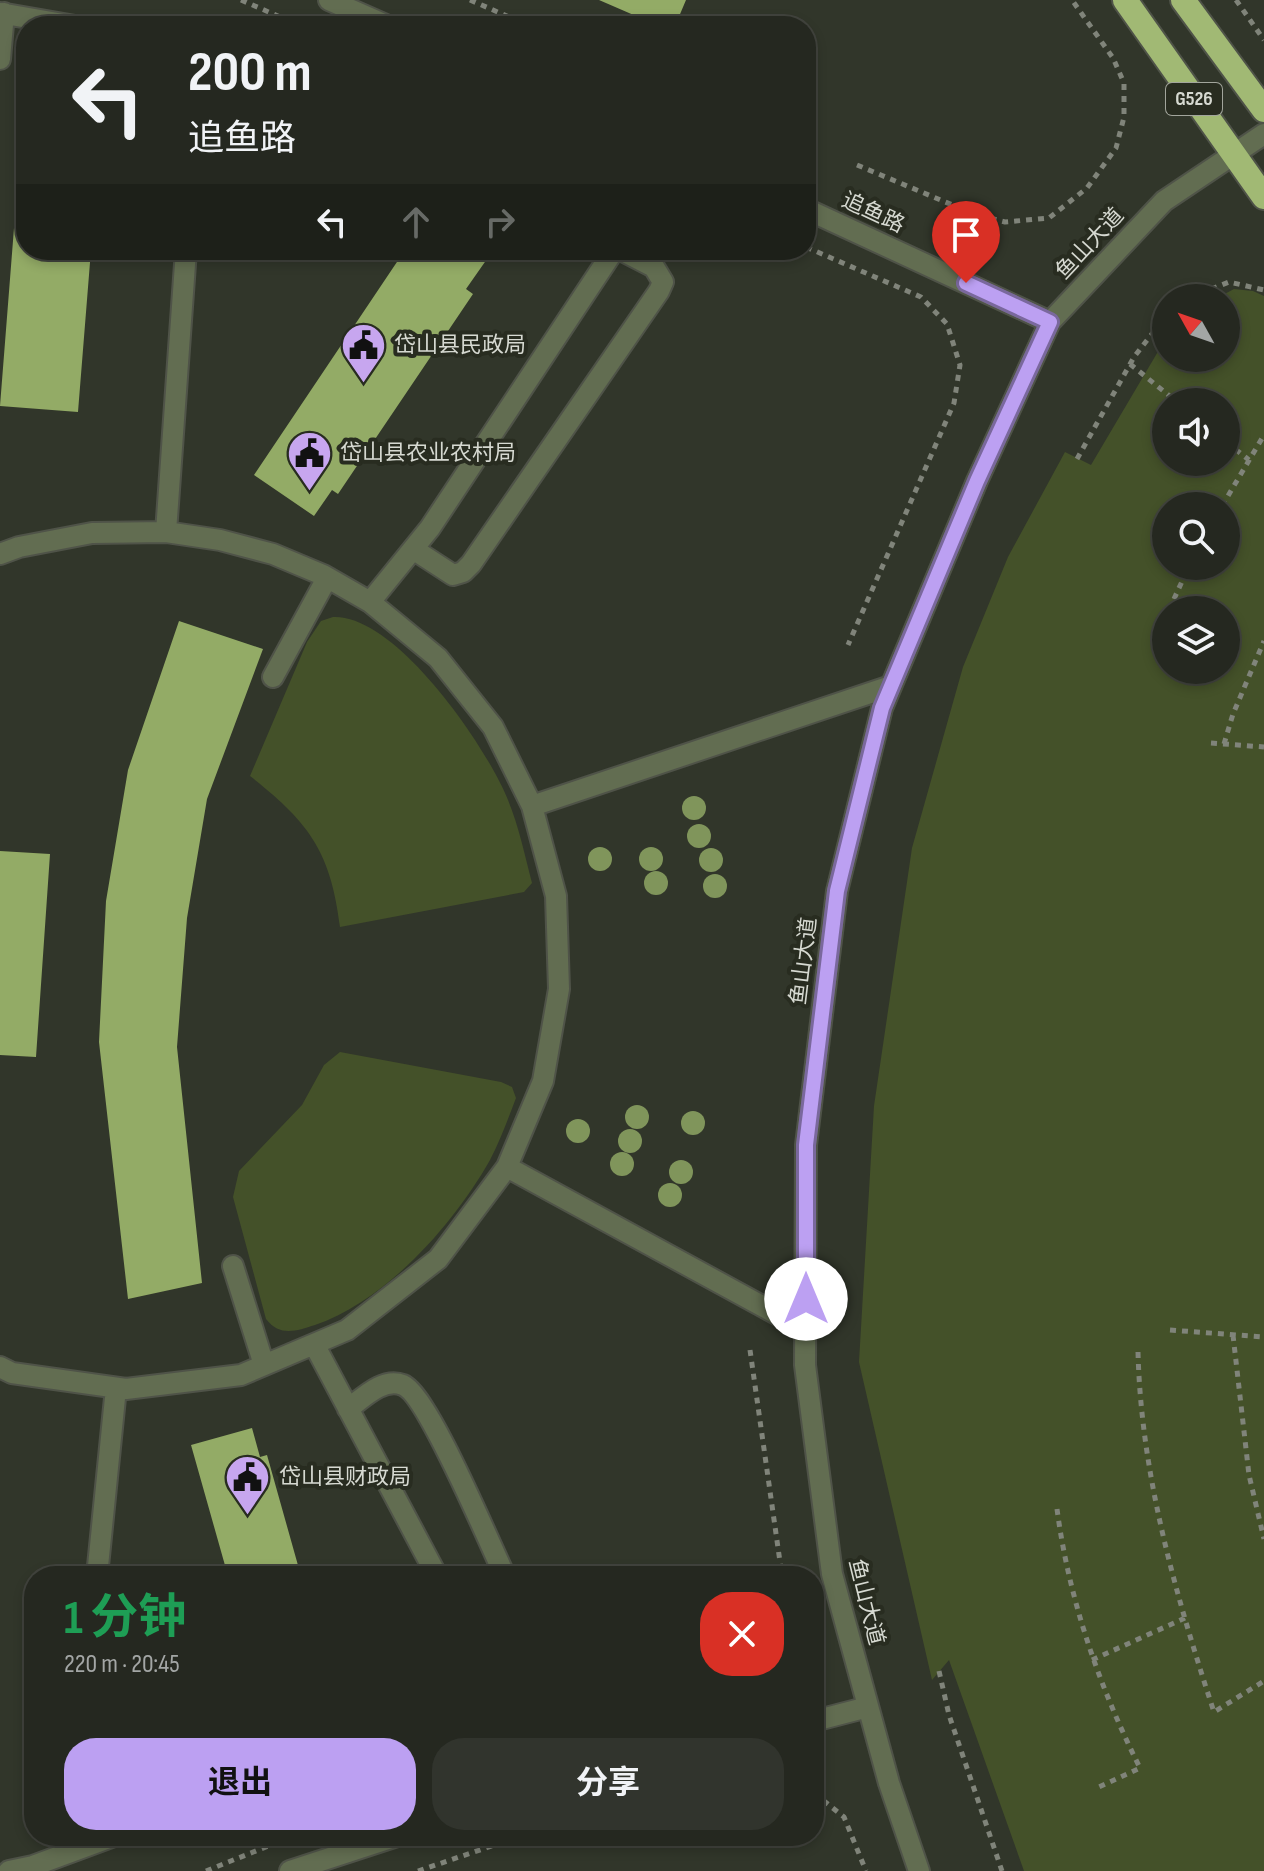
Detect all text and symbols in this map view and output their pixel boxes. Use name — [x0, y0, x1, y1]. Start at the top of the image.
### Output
text: 200 m — [188, 40, 312, 107]
icon: left — [56, 48, 160, 152]
road number: G526 — [1166, 83, 1222, 115]
text: 追鱼路 — [188, 118, 296, 161]
street label: 追鱼路 — [837, 187, 909, 239]
icon: left — [310, 200, 354, 244]
icon: ahead — [394, 200, 438, 244]
icon: right — [478, 200, 522, 244]
pin — [932, 201, 1000, 283]
street label: 鱼山大道 — [1050, 203, 1130, 285]
icon: arrive — [944, 213, 988, 257]
north arrow — [1152, 284, 1240, 372]
map controls — [1152, 284, 1240, 684]
public building icon: 岱山县民政局 — [339, 321, 387, 384]
place label: 岱山县民政局 — [394, 332, 526, 359]
button: sound — [1152, 388, 1240, 476]
public building icon: 岱山县农业农村局 — [285, 429, 333, 492]
place label: 岱山县农业农村局 — [340, 440, 516, 467]
button: search — [1152, 492, 1240, 580]
button: layers — [1152, 596, 1240, 684]
street label: 鱼山大道 — [785, 916, 823, 1006]
position arrow — [764, 1257, 848, 1341]
public building icon: 岱山县财政局 — [224, 1453, 272, 1516]
place label: 岱山县财政局 — [279, 1464, 411, 1491]
street label: 鱼山大道 — [842, 1556, 890, 1648]
text: 1 分钟 — [64, 1590, 186, 1647]
button: close — [700, 1592, 784, 1676]
text: 220 m · 20:45 — [64, 1649, 180, 1680]
button: 退出 — [64, 1738, 416, 1830]
button: 分享 — [432, 1738, 784, 1830]

